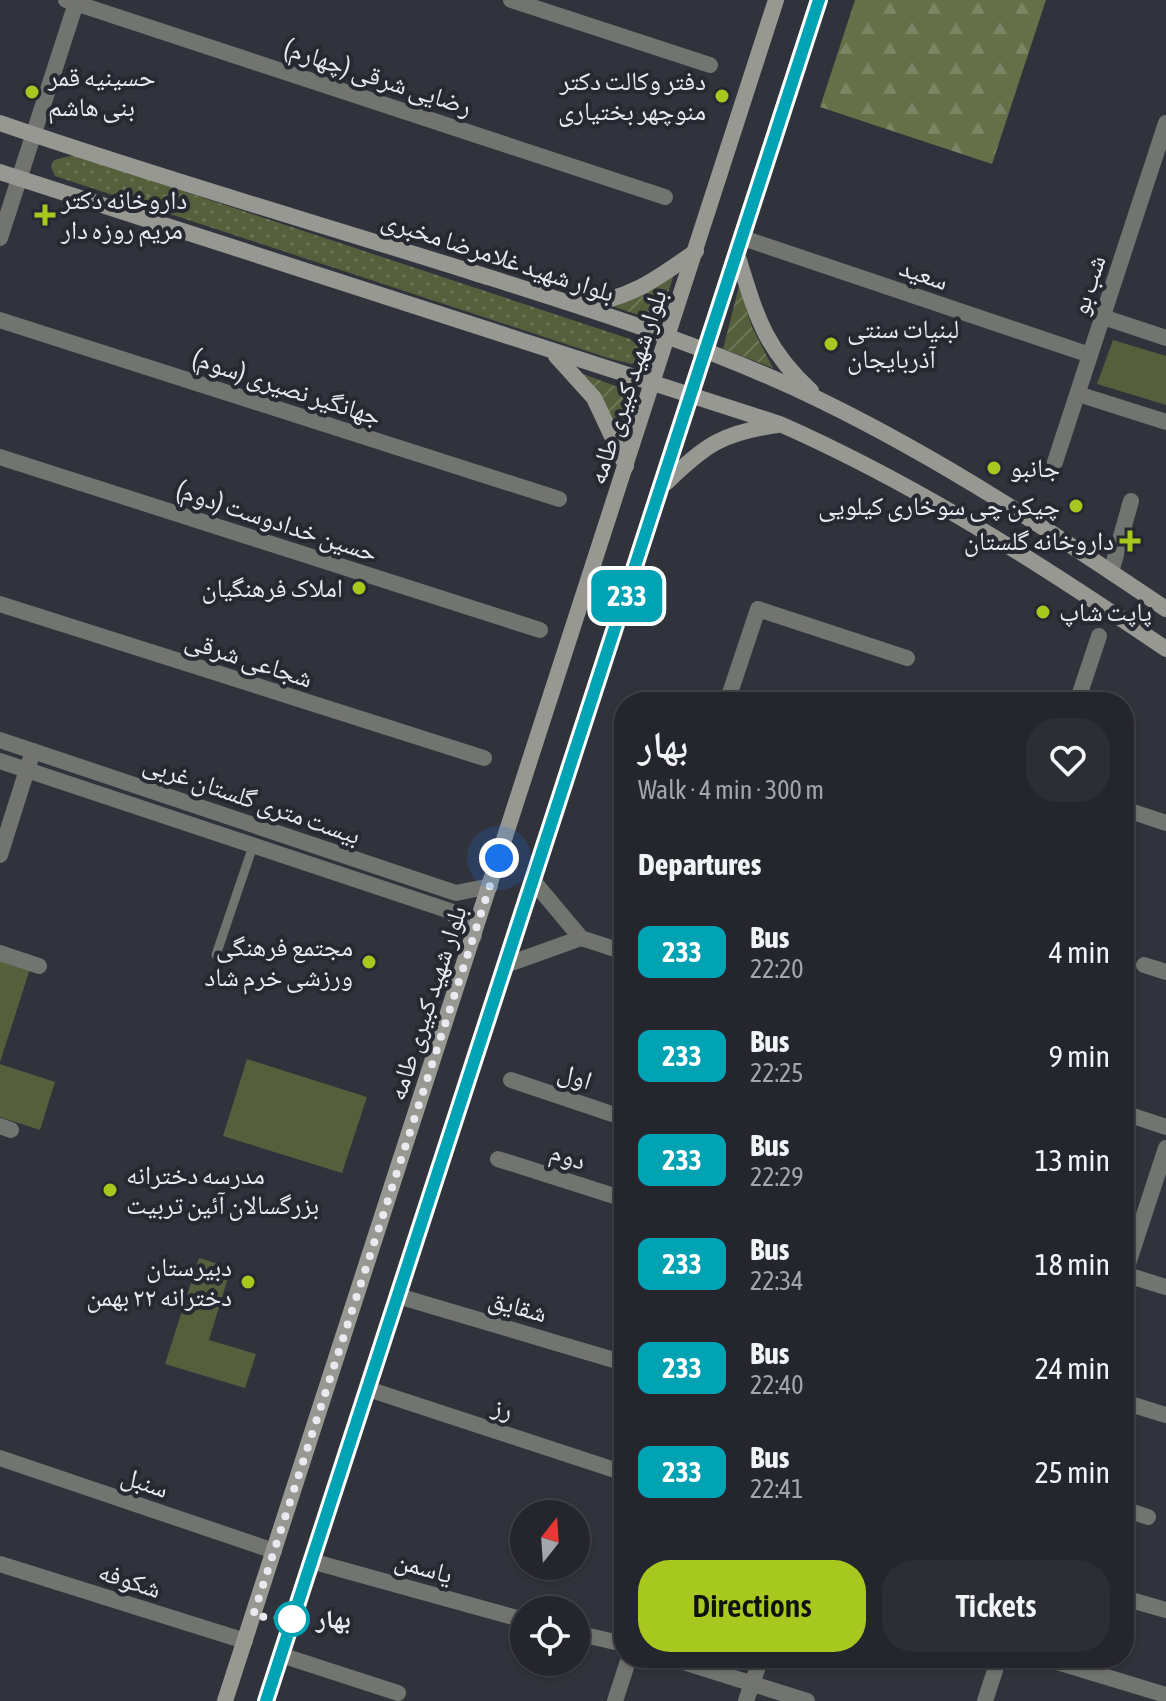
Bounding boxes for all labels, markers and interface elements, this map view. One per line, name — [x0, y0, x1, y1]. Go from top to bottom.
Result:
street label: رضایی شرقی (چهارم) — [279, 33, 476, 124]
place label: حسینیه قمر بنی هاشم — [47, 62, 156, 124]
place label: دفتر وکالت دکتر منوچهر بختیاری — [558, 66, 706, 127]
marker: حسینیه قمر بنی هاشم — [23, 83, 41, 101]
marker: دفتر وکالت دکتر منوچهر بختیاری — [713, 87, 731, 105]
place label: داروخانه دکتر مریم روزه دار — [60, 185, 187, 247]
street label: بلوار شهید غلامرضا مخبری — [378, 204, 618, 309]
marker: داروخانه دکتر مریم روزه دار — [36, 206, 54, 224]
street label: شب بو — [1064, 251, 1112, 319]
street label: سعید — [896, 252, 952, 296]
street label: بلوار شهید کبیری طامه — [581, 286, 674, 488]
place label: لبنیات سنتی آذربایجان — [847, 314, 959, 375]
marker: لبنیات سنتی آذربایجان — [822, 335, 840, 353]
street label: جهانگیر نصیری (سوم) — [188, 342, 385, 435]
place label: جانبو — [1010, 453, 1060, 483]
marker: جانبو — [985, 459, 1003, 477]
street label: حسین خدادوست (دوم) — [172, 474, 381, 571]
place label: چیکن چی سوخاری کیلویی — [818, 491, 1060, 522]
marker: چیکن چی سوخاری کیلویی — [1067, 497, 1085, 515]
place label: داروخانه گلستان — [964, 526, 1114, 557]
marker: داروخانه گلستان — [1121, 532, 1139, 550]
line badge: 233 — [581, 570, 673, 622]
place label: املاک فرهنگیان — [201, 573, 343, 604]
marker: املاک فرهنگیان — [350, 579, 368, 597]
text: 233 — [607, 580, 647, 612]
place label: پاپت شاپ — [1059, 597, 1152, 628]
marker: پاپت شاپ — [1034, 603, 1052, 621]
street label: شجاعی شرقی — [181, 624, 316, 695]
button: heart — [1026, 718, 1110, 802]
text: بهار — [638, 723, 688, 766]
street label: بیست متری گلستان غربی — [139, 748, 365, 851]
text: Walk · 4 min · 300 m — [638, 775, 824, 805]
your location — [479, 838, 519, 878]
text: Departures — [638, 847, 761, 881]
street label: بلوار شهید کبیری طامه — [381, 902, 474, 1104]
text: Bus — [750, 920, 789, 954]
place label: مجتمع فرهنگی ورزشی خرم شاد — [204, 932, 353, 995]
text: 4 min — [1049, 935, 1110, 969]
text: 233 — [662, 936, 702, 968]
marker: مجتمع فرهنگی ورزشی خرم شاد — [360, 953, 378, 971]
text: 22:20 — [750, 954, 804, 984]
text: Bus — [750, 1024, 789, 1058]
text: 9 min — [1049, 1039, 1110, 1073]
text: 233 — [662, 1040, 702, 1072]
street label: اول — [554, 1057, 596, 1096]
text: 22:25 — [750, 1058, 804, 1088]
text: Bus — [750, 1128, 789, 1162]
street label: دوم — [545, 1136, 590, 1179]
text: 13 min — [1035, 1143, 1110, 1177]
text: 233 — [662, 1144, 702, 1176]
place label: مدرسه دخترانه بزرگسالان آئین تربیت — [126, 1160, 319, 1221]
text: 22:29 — [750, 1162, 804, 1192]
marker: مدرسه دخترانه بزرگسالان آئین تربیت — [101, 1181, 119, 1199]
text: Bus — [750, 1232, 789, 1266]
text: 18 min — [1035, 1247, 1110, 1281]
text: 233 — [662, 1248, 702, 1280]
place label: دبیرستان دخترانه ۲۲ بهمن — [86, 1252, 232, 1313]
text: 22:34 — [750, 1266, 804, 1296]
marker: دبیرستان دخترانه ۲۲ بهمن — [239, 1273, 257, 1291]
street label: شقایق — [485, 1283, 551, 1330]
text: Bus — [750, 1336, 789, 1370]
text: 24 min — [1035, 1351, 1110, 1385]
text: 233 — [662, 1352, 702, 1384]
text: 22:40 — [750, 1370, 804, 1400]
street label: رز — [488, 1390, 517, 1425]
text: Bus — [750, 1440, 789, 1474]
text: 25 min — [1035, 1455, 1110, 1489]
text: 233 — [662, 1456, 702, 1488]
street label: سنبل — [117, 1460, 172, 1505]
text: 22:41 — [750, 1474, 804, 1504]
north arrow — [510, 1500, 590, 1580]
map controls — [510, 1500, 590, 1676]
street label: یاسمن — [391, 1545, 456, 1590]
street label: شکوفه — [95, 1556, 165, 1604]
button: Directions — [638, 1560, 866, 1652]
button: Tickets — [882, 1560, 1110, 1652]
button: locate — [510, 1596, 590, 1676]
marker: بهار — [275, 1602, 309, 1636]
place label: بهار — [315, 1604, 351, 1634]

